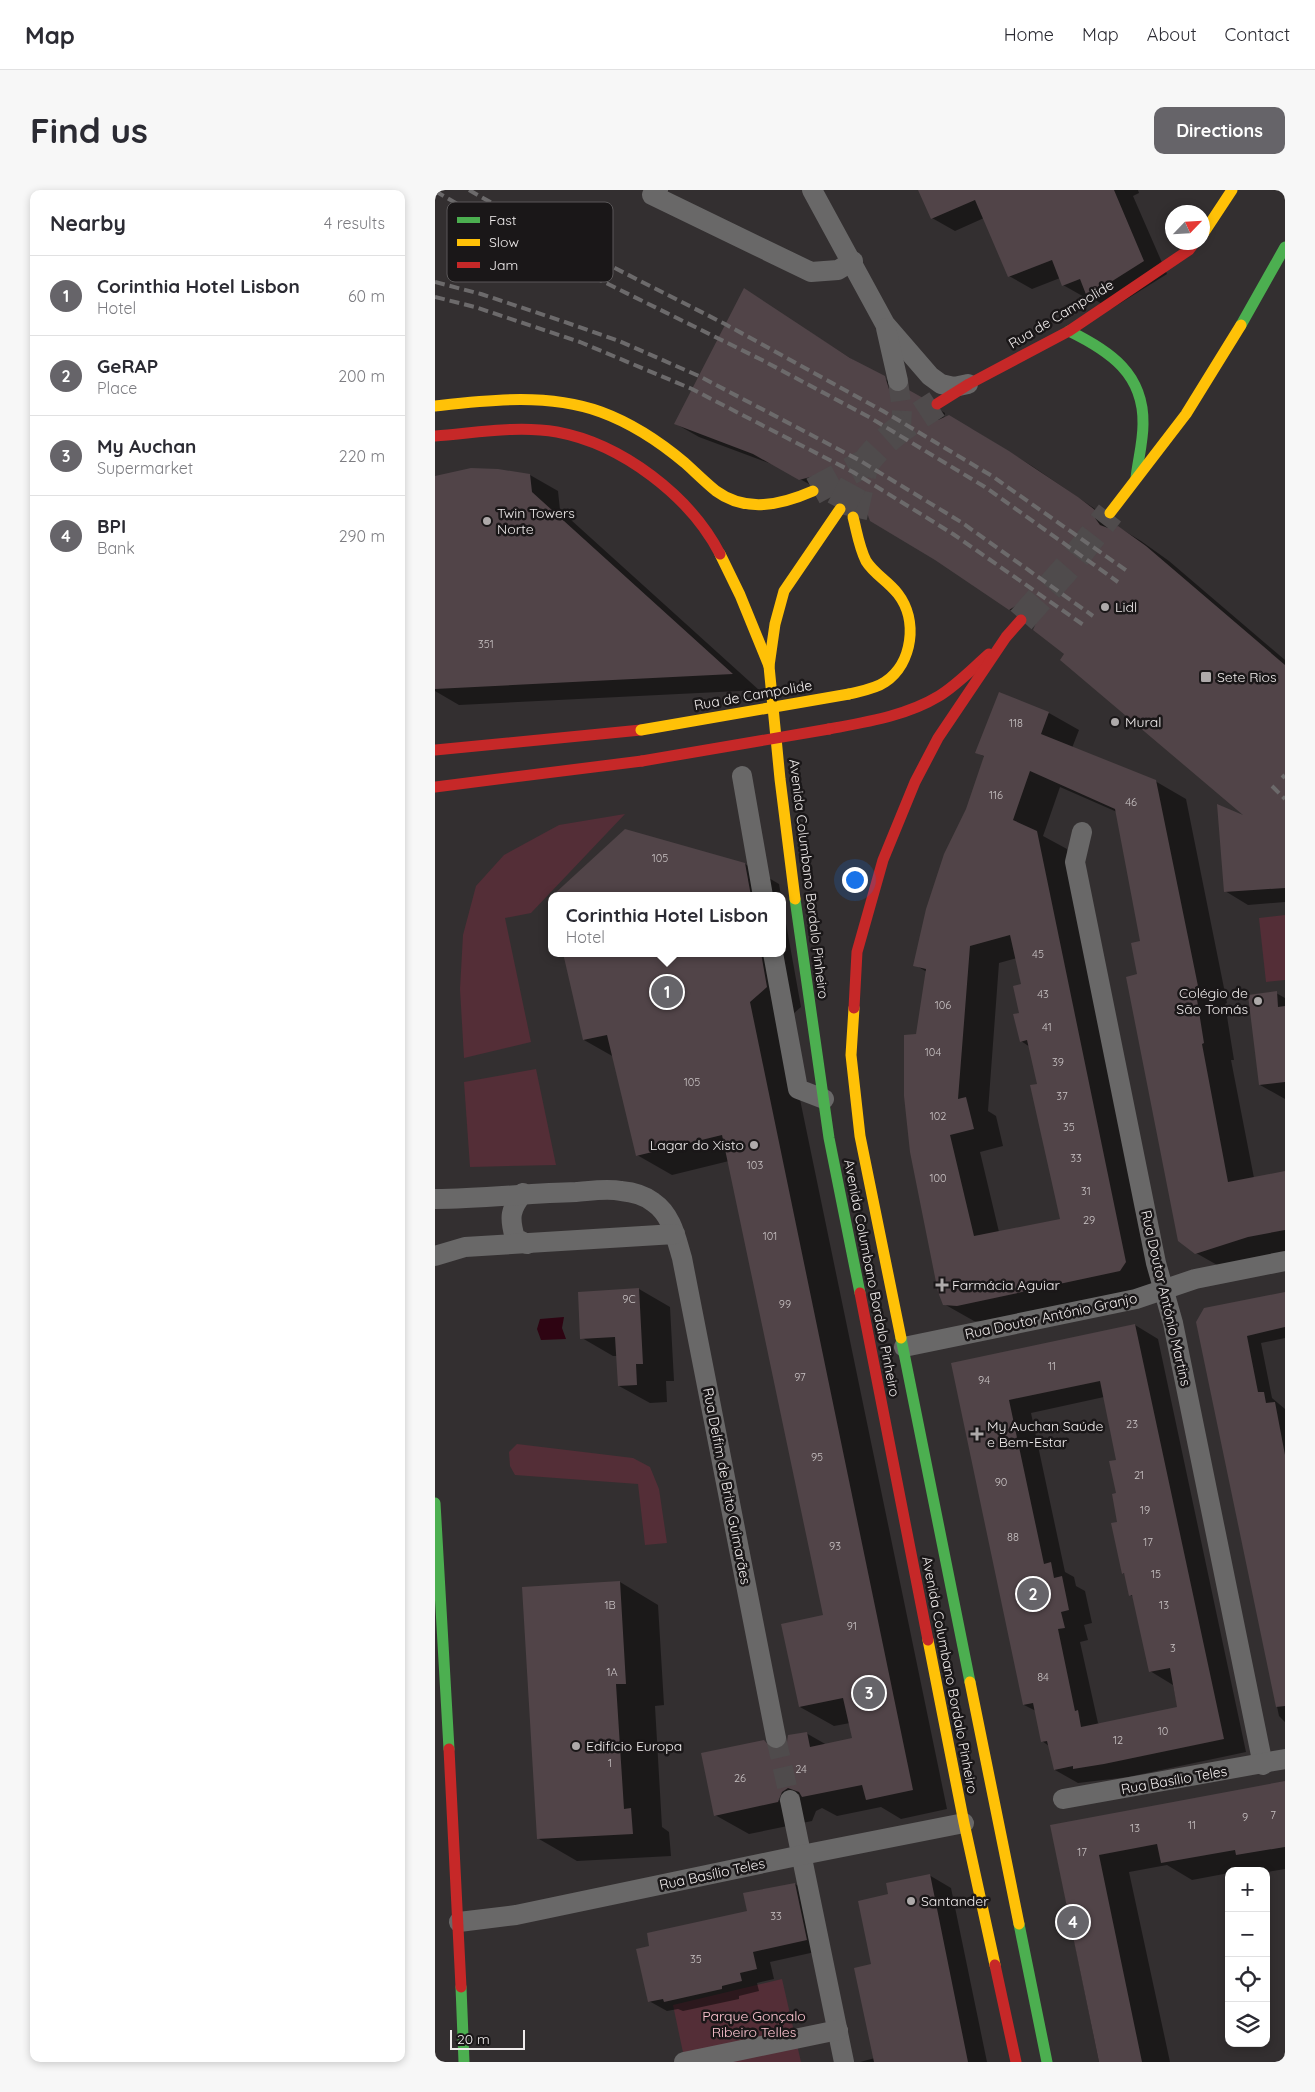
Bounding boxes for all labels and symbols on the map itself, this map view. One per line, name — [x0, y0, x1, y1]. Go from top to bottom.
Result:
legend — [447, 202, 613, 282]
north arrow — [1165, 205, 1210, 250]
text: Fast — [489, 211, 517, 229]
text: Slow — [489, 233, 519, 251]
text: Jam — [489, 256, 518, 274]
street label: Rua de Campolide — [1005, 275, 1117, 353]
place label: Twin Towers Norte — [497, 504, 575, 538]
marker: Twin Towers Norte — [481, 515, 493, 527]
place label: Lidl — [1115, 598, 1137, 616]
marker: Lidl — [1099, 601, 1111, 613]
house number: 351 — [478, 637, 494, 651]
place label: Sete Rios — [1217, 668, 1277, 686]
marker: Sete Rios — [1199, 670, 1213, 684]
street label: Rua de Campolide — [693, 676, 814, 714]
place label: Mural — [1125, 713, 1161, 731]
house number: 118 — [1009, 716, 1023, 730]
marker: Mural — [1109, 716, 1121, 728]
street label: Avenida Columbano Bordalo Pinheiro — [785, 758, 833, 1000]
house number: 116 — [989, 788, 1003, 802]
house number: 46 — [1125, 795, 1137, 809]
house number: 105 — [652, 851, 668, 865]
your location — [842, 867, 868, 893]
house number: 45 — [1032, 947, 1044, 961]
pin: 1 — [651, 973, 683, 1011]
place label: Colégio de São Tomás — [1176, 984, 1248, 1018]
house number: 43 — [1037, 987, 1049, 1001]
marker: Colégio de São Tomás — [1252, 995, 1264, 1007]
house number: 106 — [935, 998, 951, 1012]
house number: 41 — [1042, 1020, 1052, 1034]
house number: 104 — [925, 1045, 941, 1059]
house number: 39 — [1052, 1055, 1064, 1069]
house number: 105 — [684, 1075, 700, 1089]
house number: 37 — [1056, 1089, 1068, 1103]
house number: 102 — [930, 1109, 946, 1123]
house number: 35 — [1063, 1120, 1075, 1134]
place label: Lagar do Xisto — [650, 1136, 744, 1154]
marker: Lagar do Xisto — [748, 1139, 760, 1151]
house number: 33 — [1070, 1151, 1082, 1165]
house number: 103 — [747, 1158, 763, 1172]
street label: Avenida Columbano Bordalo Pinheiro — [840, 1158, 904, 1398]
house number: 100 — [929, 1171, 947, 1185]
house number: 31 — [1081, 1184, 1091, 1198]
street label: Rua Doutor António Martins — [1137, 1208, 1195, 1388]
house number: 29 — [1083, 1213, 1095, 1227]
house number: 101 — [763, 1229, 777, 1243]
place label: Farmácia Aguiar — [952, 1276, 1060, 1294]
marker: Farmácia Aguiar — [936, 1279, 948, 1291]
street label: Rua Doutor António Granjo — [963, 1289, 1139, 1343]
house number: 9C — [622, 1292, 636, 1306]
house number: 99 — [779, 1297, 791, 1311]
house number: 11 — [1048, 1359, 1056, 1373]
house number: 97 — [794, 1370, 806, 1384]
house number: 94 — [978, 1373, 990, 1387]
street label: Rua Delfim de Brito Guimarães — [699, 1386, 755, 1586]
place label: My Auchan Saúde e Bem-Estar — [987, 1417, 1103, 1451]
house number: 23 — [1126, 1417, 1138, 1431]
marker: My Auchan Saúde e Bem-Estar — [971, 1428, 983, 1440]
house number: 95 — [811, 1450, 823, 1464]
house number: 21 — [1134, 1468, 1144, 1482]
house number: 90 — [995, 1475, 1007, 1489]
house number: 19 — [1140, 1503, 1150, 1517]
house number: 88 — [1007, 1530, 1019, 1544]
house number: 17 — [1143, 1535, 1153, 1549]
house number: 93 — [829, 1539, 841, 1553]
street label: Avenida Columbano Bordalo Pinheiro — [918, 1555, 982, 1795]
house number: 15 — [1151, 1567, 1161, 1581]
pin: 2 — [1017, 1575, 1049, 1613]
house number: 1B — [604, 1598, 616, 1612]
house number: 13 — [1159, 1598, 1169, 1612]
house number: 91 — [847, 1619, 857, 1633]
house number: 3 — [1170, 1641, 1176, 1655]
house number: 1A — [606, 1665, 618, 1679]
house number: 84 — [1037, 1670, 1049, 1684]
pin: 3 — [853, 1674, 885, 1712]
house number: 10 — [1158, 1724, 1168, 1738]
house number: 12 — [1113, 1733, 1123, 1747]
place label: Edifício Europa — [586, 1737, 682, 1755]
marker: Edifício Europa — [570, 1740, 582, 1752]
house number: 1 — [608, 1756, 612, 1770]
house number: 24 — [795, 1762, 807, 1776]
street label: Rua Basílio Teles — [1120, 1762, 1228, 1798]
house number: 26 — [734, 1771, 746, 1785]
house number: 7 — [1270, 1808, 1276, 1822]
house number: 9 — [1242, 1810, 1248, 1824]
house number: 11 — [1188, 1818, 1196, 1832]
house number: 13 — [1130, 1821, 1140, 1835]
house number: 17 — [1077, 1845, 1087, 1859]
street label: Rua Basílio Teles — [658, 1854, 766, 1894]
place label: Santander — [921, 1892, 989, 1910]
marker: Santander — [905, 1895, 917, 1907]
pin: 4 — [1057, 1903, 1089, 1941]
house number: 33 — [770, 1909, 782, 1923]
house number: 35 — [690, 1952, 702, 1966]
park label: Parque Gonçalo Ribeiro Telles — [702, 2007, 806, 2041]
scale bar — [450, 2027, 525, 2050]

